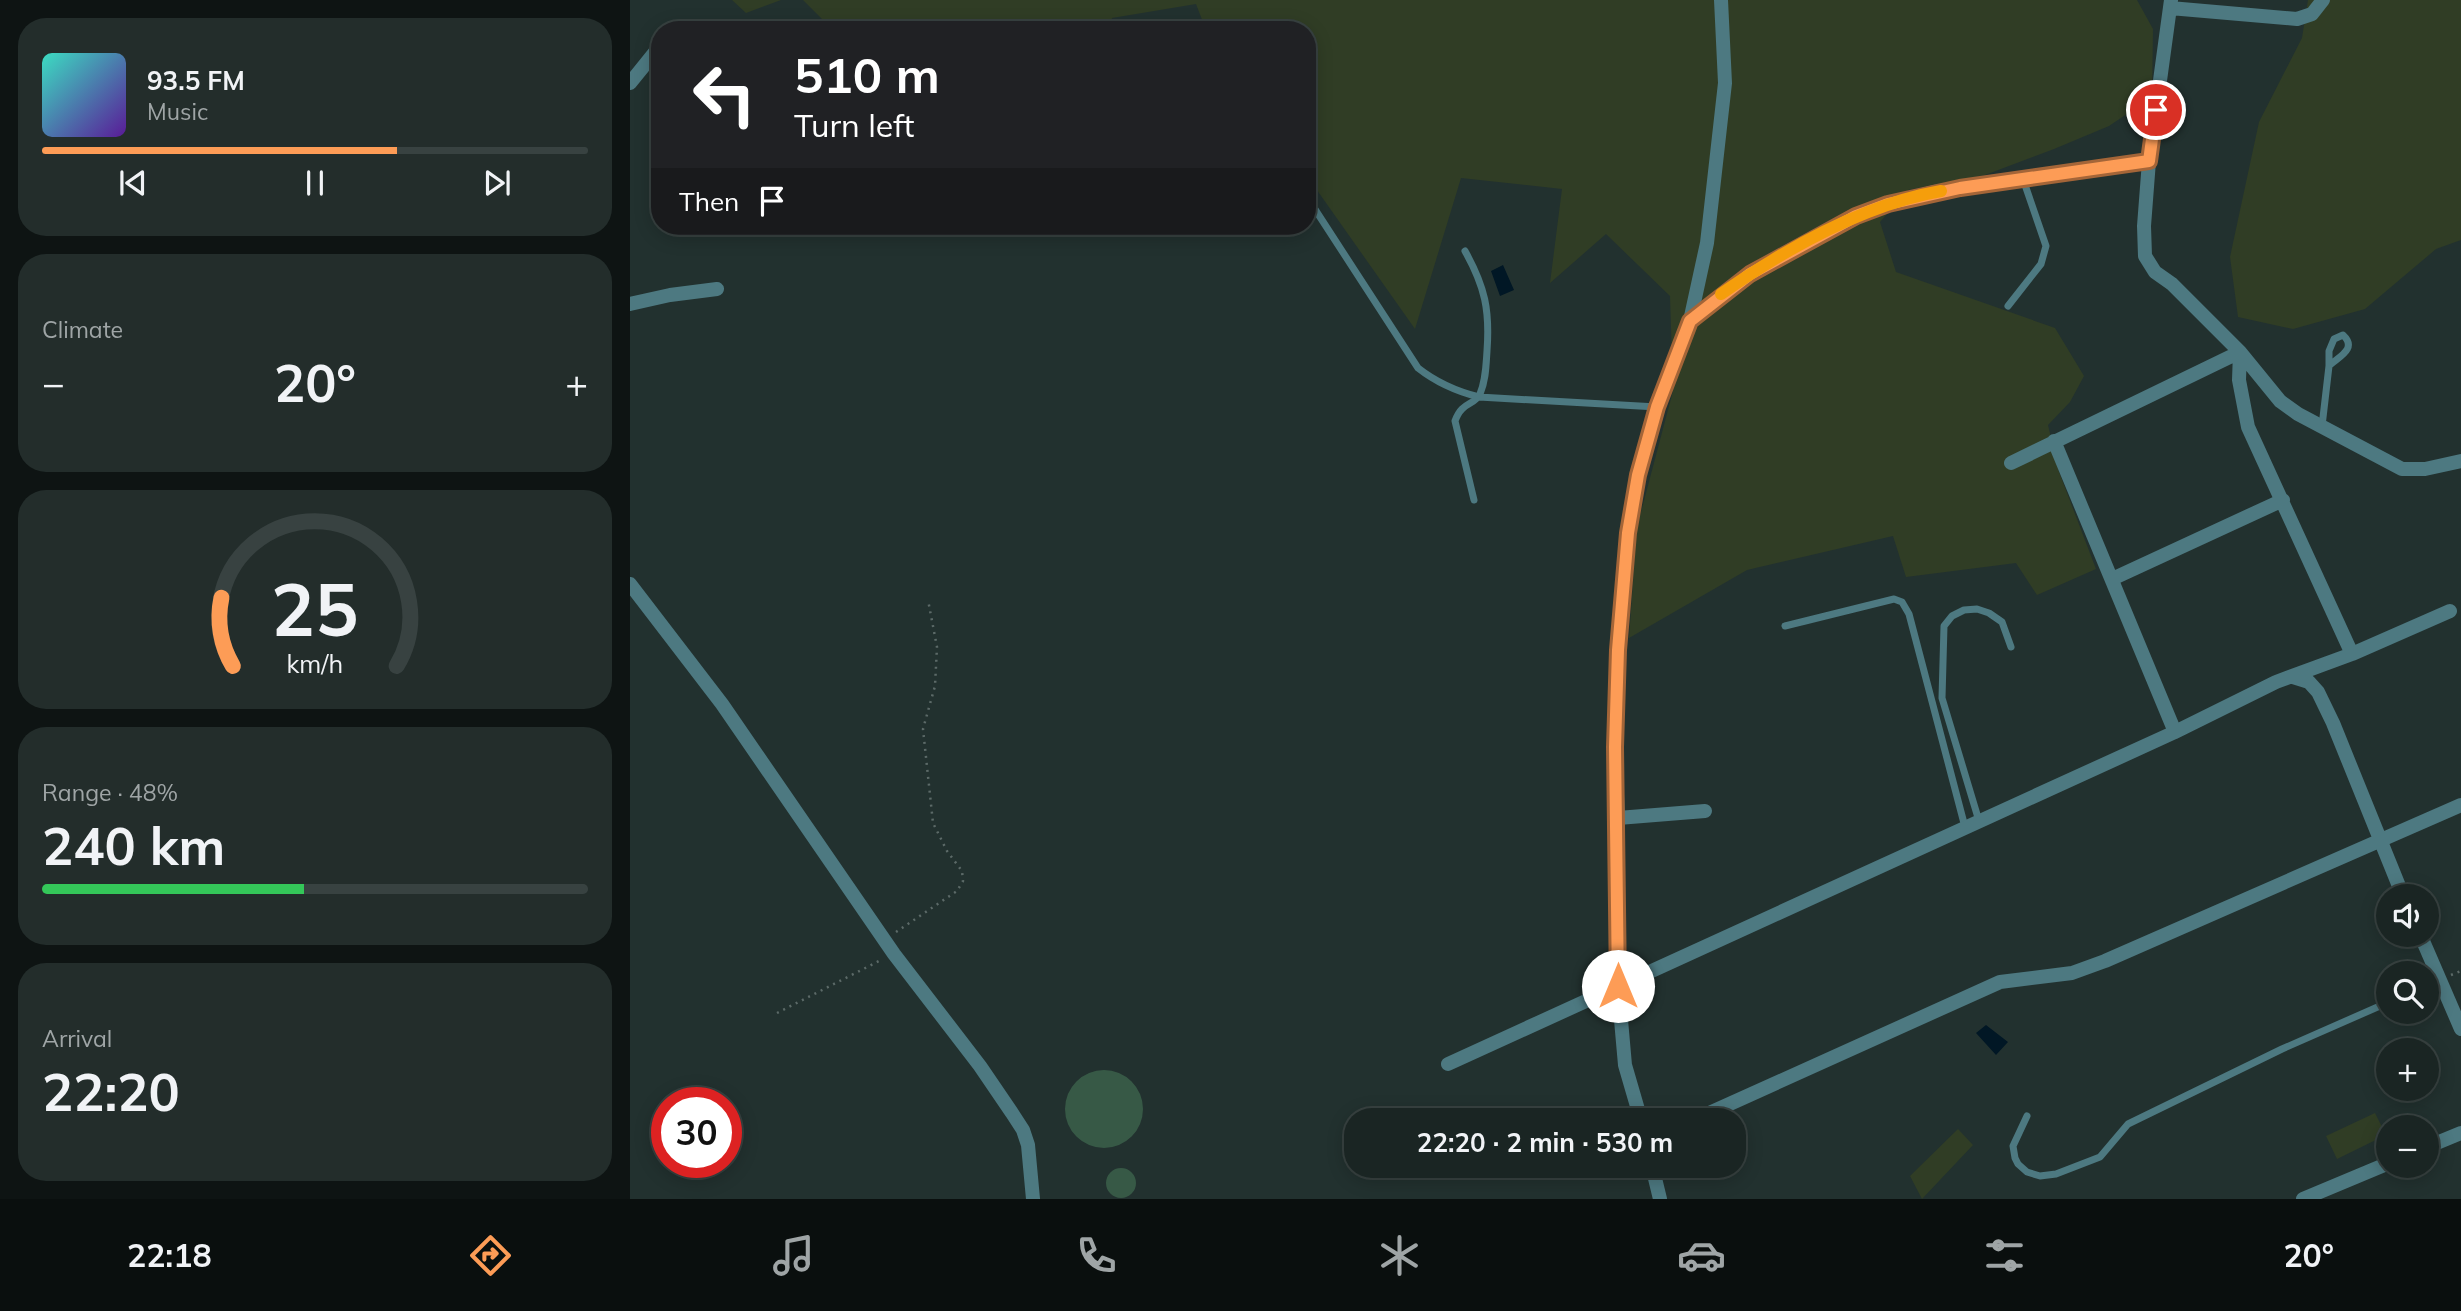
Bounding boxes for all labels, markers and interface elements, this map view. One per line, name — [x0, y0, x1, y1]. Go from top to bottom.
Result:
text: 510 m — [794, 44, 940, 105]
icon: left — [679, 49, 770, 140]
text: 93.5 FM — [147, 64, 245, 97]
pin — [2126, 80, 2186, 140]
icon: arrive — [2137, 91, 2175, 129]
text: Music — [147, 97, 208, 126]
text: Turn left — [794, 105, 914, 145]
icon: previous — [114, 164, 152, 202]
icon: pause — [296, 164, 334, 202]
icon: next — [478, 164, 516, 202]
icon: arrive — [753, 182, 791, 220]
text: Then — [679, 185, 739, 218]
text: Climate — [42, 315, 123, 344]
text: 20° — [274, 350, 356, 415]
text: − — [42, 359, 65, 407]
text: + — [565, 359, 588, 407]
text: 25 — [271, 563, 359, 654]
text: km/h — [287, 647, 343, 678]
text: Range · 48% — [42, 778, 178, 807]
text: 240 km — [42, 813, 225, 878]
map controls — [2376, 884, 2439, 1178]
button: sound — [2376, 884, 2439, 947]
position arrow — [1581, 949, 1655, 1023]
button: search — [2376, 961, 2439, 1024]
text: Arrival — [42, 1024, 112, 1053]
button: + — [2376, 1038, 2439, 1101]
text: 22:20 — [42, 1059, 180, 1124]
speed limit sign: 30 — [651, 1087, 742, 1178]
button: − — [2376, 1115, 2439, 1178]
text: 22:20 · 2 min · 530 m — [1417, 1126, 1673, 1159]
icon: directions — [466, 1231, 515, 1280]
icon: music — [769, 1231, 818, 1280]
icon: phone — [1072, 1231, 1121, 1280]
icon: climate — [1375, 1231, 1424, 1280]
icon: car — [1677, 1231, 1726, 1280]
icon: filters — [1980, 1231, 2029, 1280]
text: 22:18 — [127, 1235, 212, 1275]
text: 20° — [2283, 1235, 2334, 1275]

